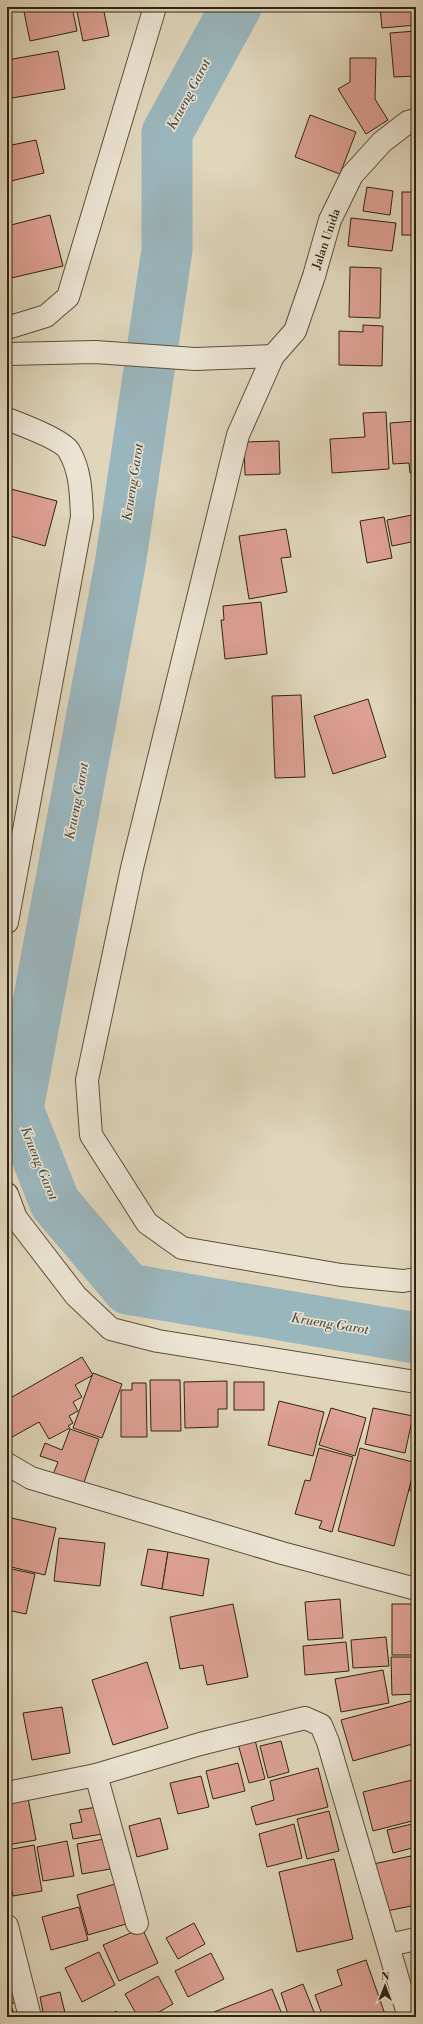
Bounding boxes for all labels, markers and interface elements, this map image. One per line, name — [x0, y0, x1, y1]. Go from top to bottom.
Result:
water label: Krueng Garot — [163, 56, 215, 133]
street label: Jalan Unida — [309, 206, 344, 272]
water label: Krueng Garot — [119, 442, 147, 522]
water label: Krueng Garot — [62, 761, 92, 841]
water label: Krueng Garot — [17, 1124, 61, 1203]
water label: Krueng Garot — [290, 1310, 370, 1338]
north arrow — [365, 1966, 405, 2006]
text: N — [381, 1970, 390, 1984]

